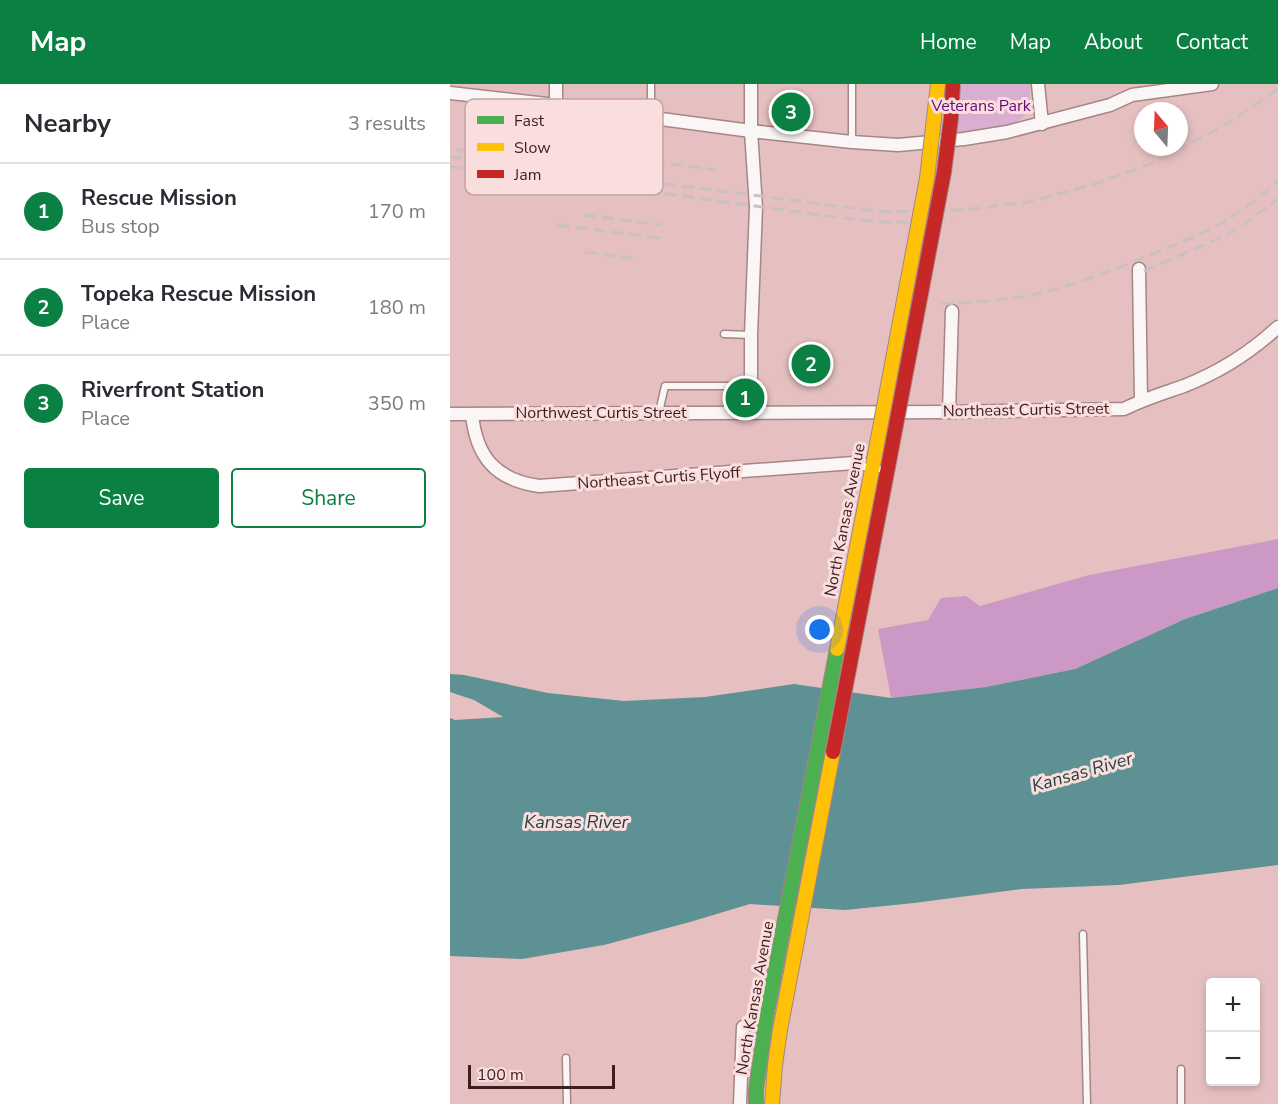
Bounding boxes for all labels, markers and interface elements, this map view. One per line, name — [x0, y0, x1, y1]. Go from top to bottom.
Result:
text: Map — [30, 23, 86, 61]
text: Home — [920, 28, 977, 56]
text: Map — [1010, 28, 1051, 56]
text: About — [1084, 28, 1142, 56]
text: Contact — [1175, 28, 1248, 56]
pin: 3 — [772, 90, 810, 135]
park label: Veterans Park — [930, 95, 1032, 117]
legend — [465, 99, 663, 195]
north arrow — [1134, 102, 1188, 156]
text: Nearby — [24, 106, 111, 141]
text: 3 results — [348, 110, 426, 137]
text: Fast — [514, 110, 545, 132]
text: Slow — [514, 137, 551, 159]
text: Jam — [513, 164, 541, 186]
text: Rescue Mission — [81, 183, 237, 213]
text: 1 — [38, 198, 50, 225]
text: 170 m — [368, 198, 426, 225]
text: Bus stop — [81, 213, 160, 240]
text: Topeka Rescue Mission — [81, 279, 316, 309]
text: 2 — [38, 294, 50, 321]
text: 180 m — [368, 294, 426, 321]
text: Place — [81, 309, 130, 336]
pin: 2 — [792, 342, 830, 386]
text: Riverfront Station — [81, 375, 264, 405]
pin: 1 — [726, 376, 764, 420]
text: 3 — [38, 390, 50, 417]
text: 350 m — [368, 390, 426, 417]
street label: Northeast Curtis Street — [943, 398, 1110, 422]
street label: Northwest Curtis Street — [515, 402, 687, 424]
text: Place — [81, 405, 130, 432]
street label: North Kansas Avenue — [819, 441, 871, 599]
street label: Northeast Curtis Flyoff — [577, 461, 742, 495]
button: Save — [24, 468, 219, 528]
button: Share — [231, 468, 426, 528]
your location — [805, 615, 834, 644]
water label: Kansas River — [1029, 746, 1136, 798]
water label: Kansas River — [524, 810, 628, 834]
street label: North Kansas Avenue — [731, 919, 779, 1077]
map controls — [1206, 978, 1260, 1086]
button: + — [1206, 978, 1260, 1032]
button: − — [1206, 1032, 1260, 1086]
scale bar — [468, 1062, 615, 1090]
text: 100 m — [477, 1064, 524, 1086]

